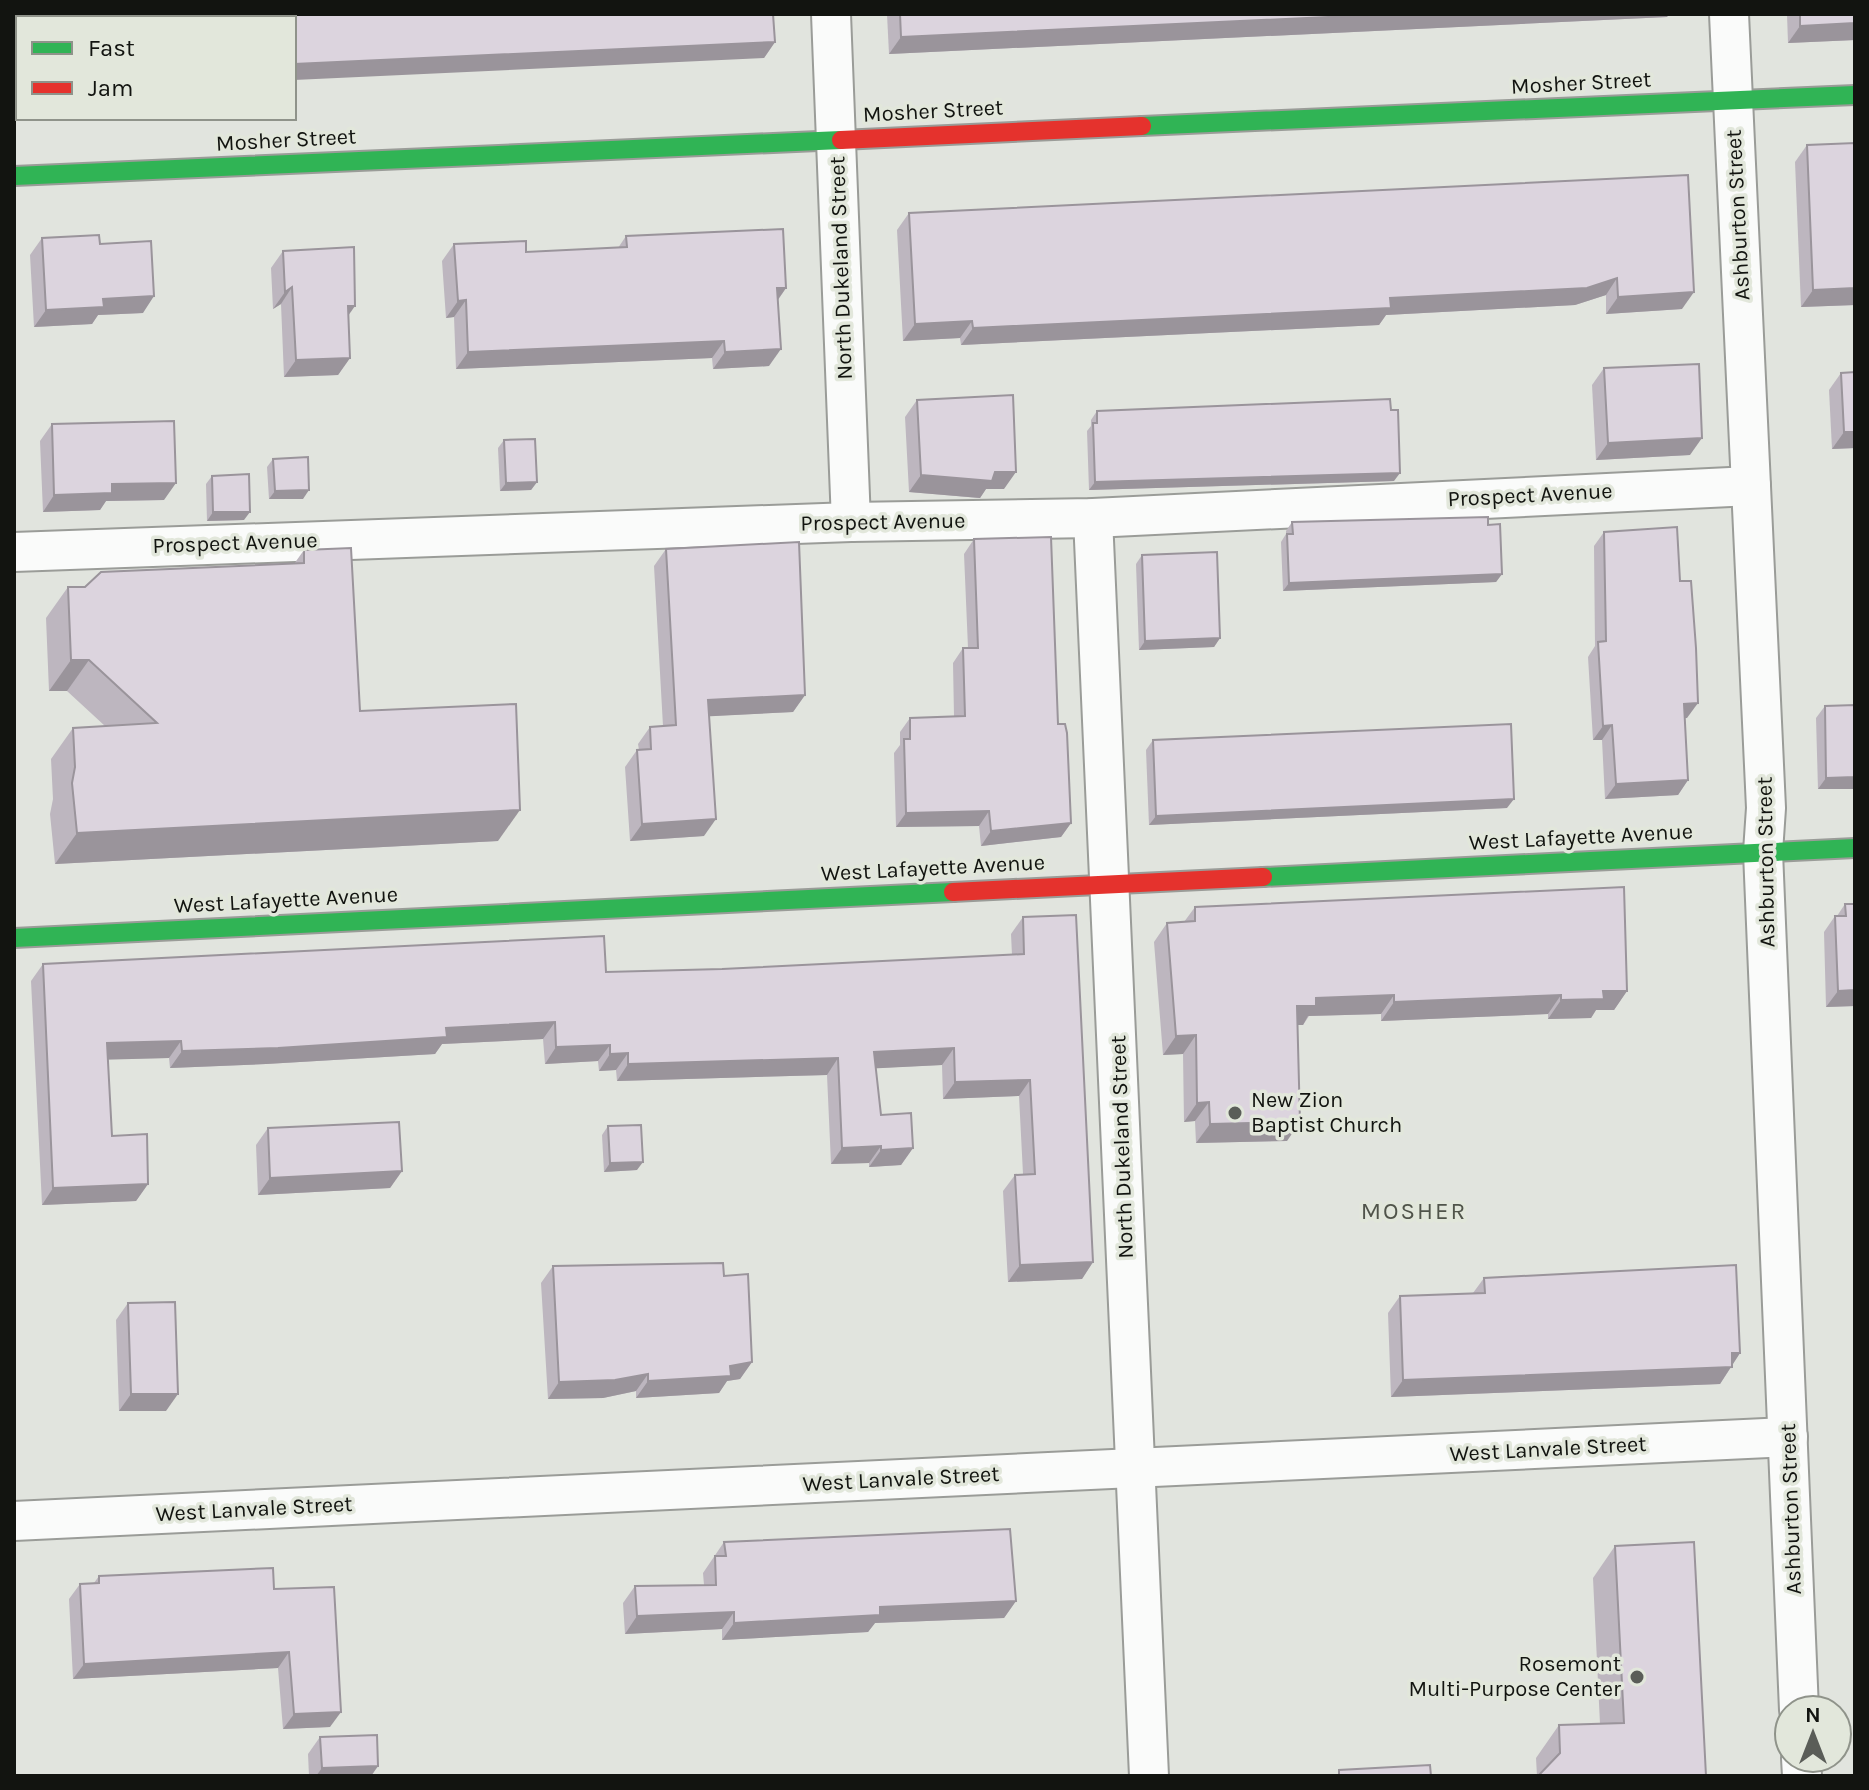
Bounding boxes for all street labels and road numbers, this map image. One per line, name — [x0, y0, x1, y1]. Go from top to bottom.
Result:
street label: Mosher Street — [1510, 66, 1652, 100]
street label: Mosher Street — [862, 94, 1004, 128]
street label: Mosher Street — [215, 123, 357, 157]
street label: Ashburton Street — [1721, 129, 1755, 301]
street label: North Dukeland Street — [824, 156, 858, 380]
street label: Prospect Avenue — [1447, 478, 1613, 512]
street label: Prospect Avenue — [800, 508, 966, 536]
street label: Prospect Avenue — [152, 527, 318, 559]
street label: Ashburton Street — [1752, 776, 1780, 948]
street label: West Lafayette Avenue — [1468, 818, 1694, 856]
street label: West Lafayette Avenue — [820, 849, 1046, 887]
street label: West Lafayette Avenue — [173, 881, 399, 919]
street label: North Dukeland Street — [1105, 1035, 1139, 1259]
street label: Ashburton Street — [1775, 1423, 1807, 1595]
street label: West Lanvale Street — [1449, 1431, 1647, 1467]
street label: West Lanvale Street — [802, 1461, 1000, 1497]
street label: West Lanvale Street — [155, 1491, 353, 1527]

